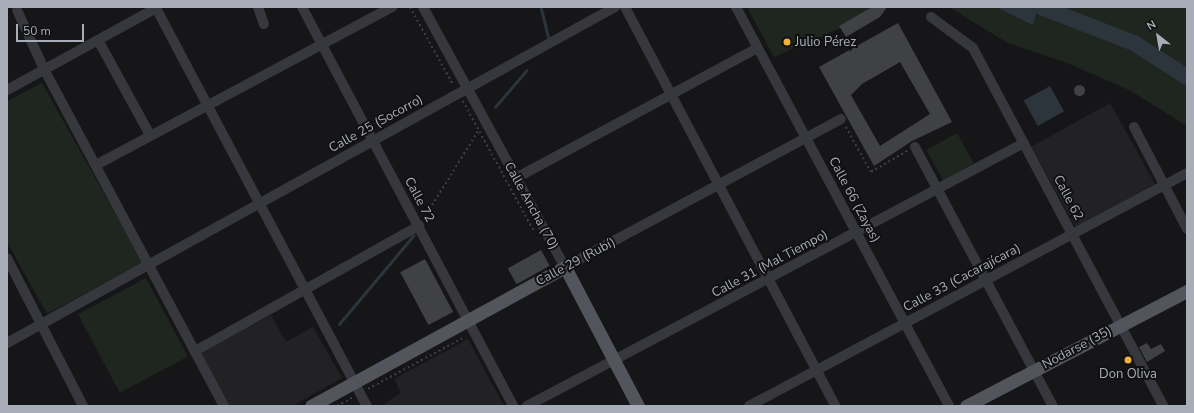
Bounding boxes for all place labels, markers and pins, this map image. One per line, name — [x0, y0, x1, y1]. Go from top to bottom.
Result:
place label: Julio Pérez — [795, 34, 856, 50]
marker: Julio Pérez — [782, 37, 792, 47]
marker: Don Oliva — [1123, 355, 1133, 365]
place label: Don Oliva — [1099, 366, 1157, 382]

